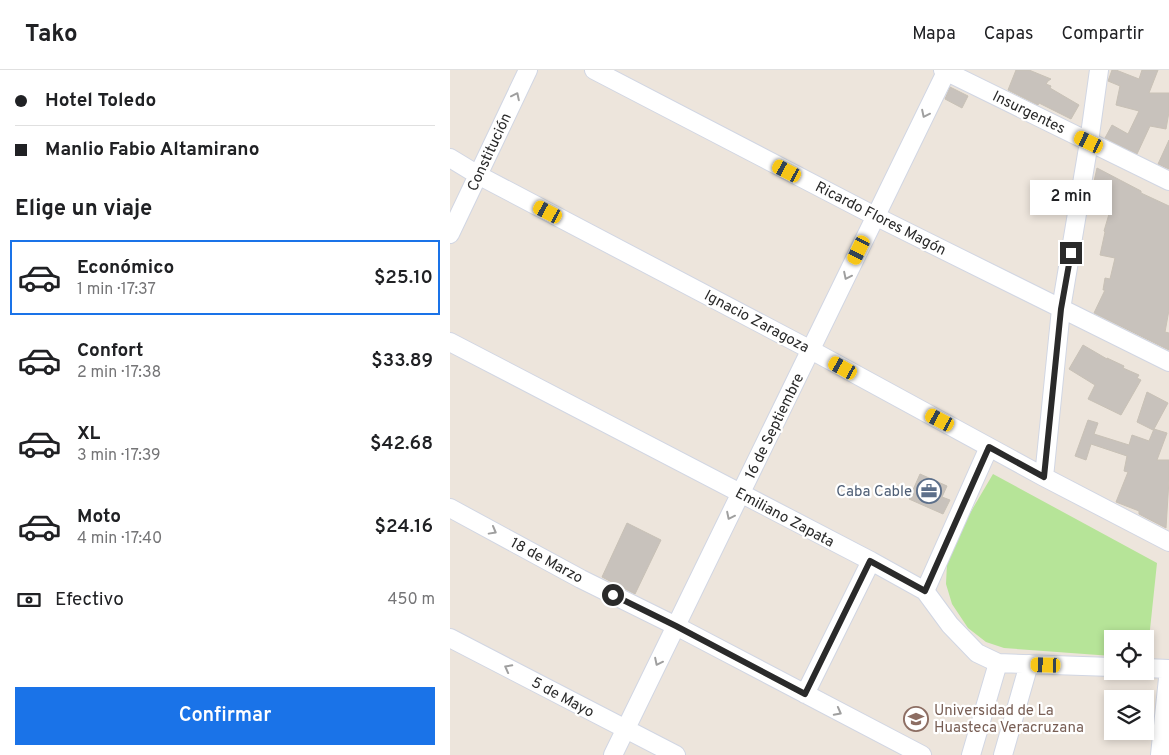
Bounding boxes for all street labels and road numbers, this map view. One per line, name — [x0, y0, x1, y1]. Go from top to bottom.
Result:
street label: Insurgentes — [989, 88, 1068, 139]
street label: Constitución — [464, 110, 517, 195]
street label: Ricardo Flores Magón — [812, 178, 949, 261]
street label: Ignacio Zaragoza — [701, 287, 812, 358]
street label: 16 de Septiembre — [742, 371, 809, 483]
street label: Emiliano Zapata — [732, 484, 837, 552]
street label: 18 de Marzo — [507, 534, 586, 588]
street label: 5 de Mayo — [528, 674, 597, 723]

